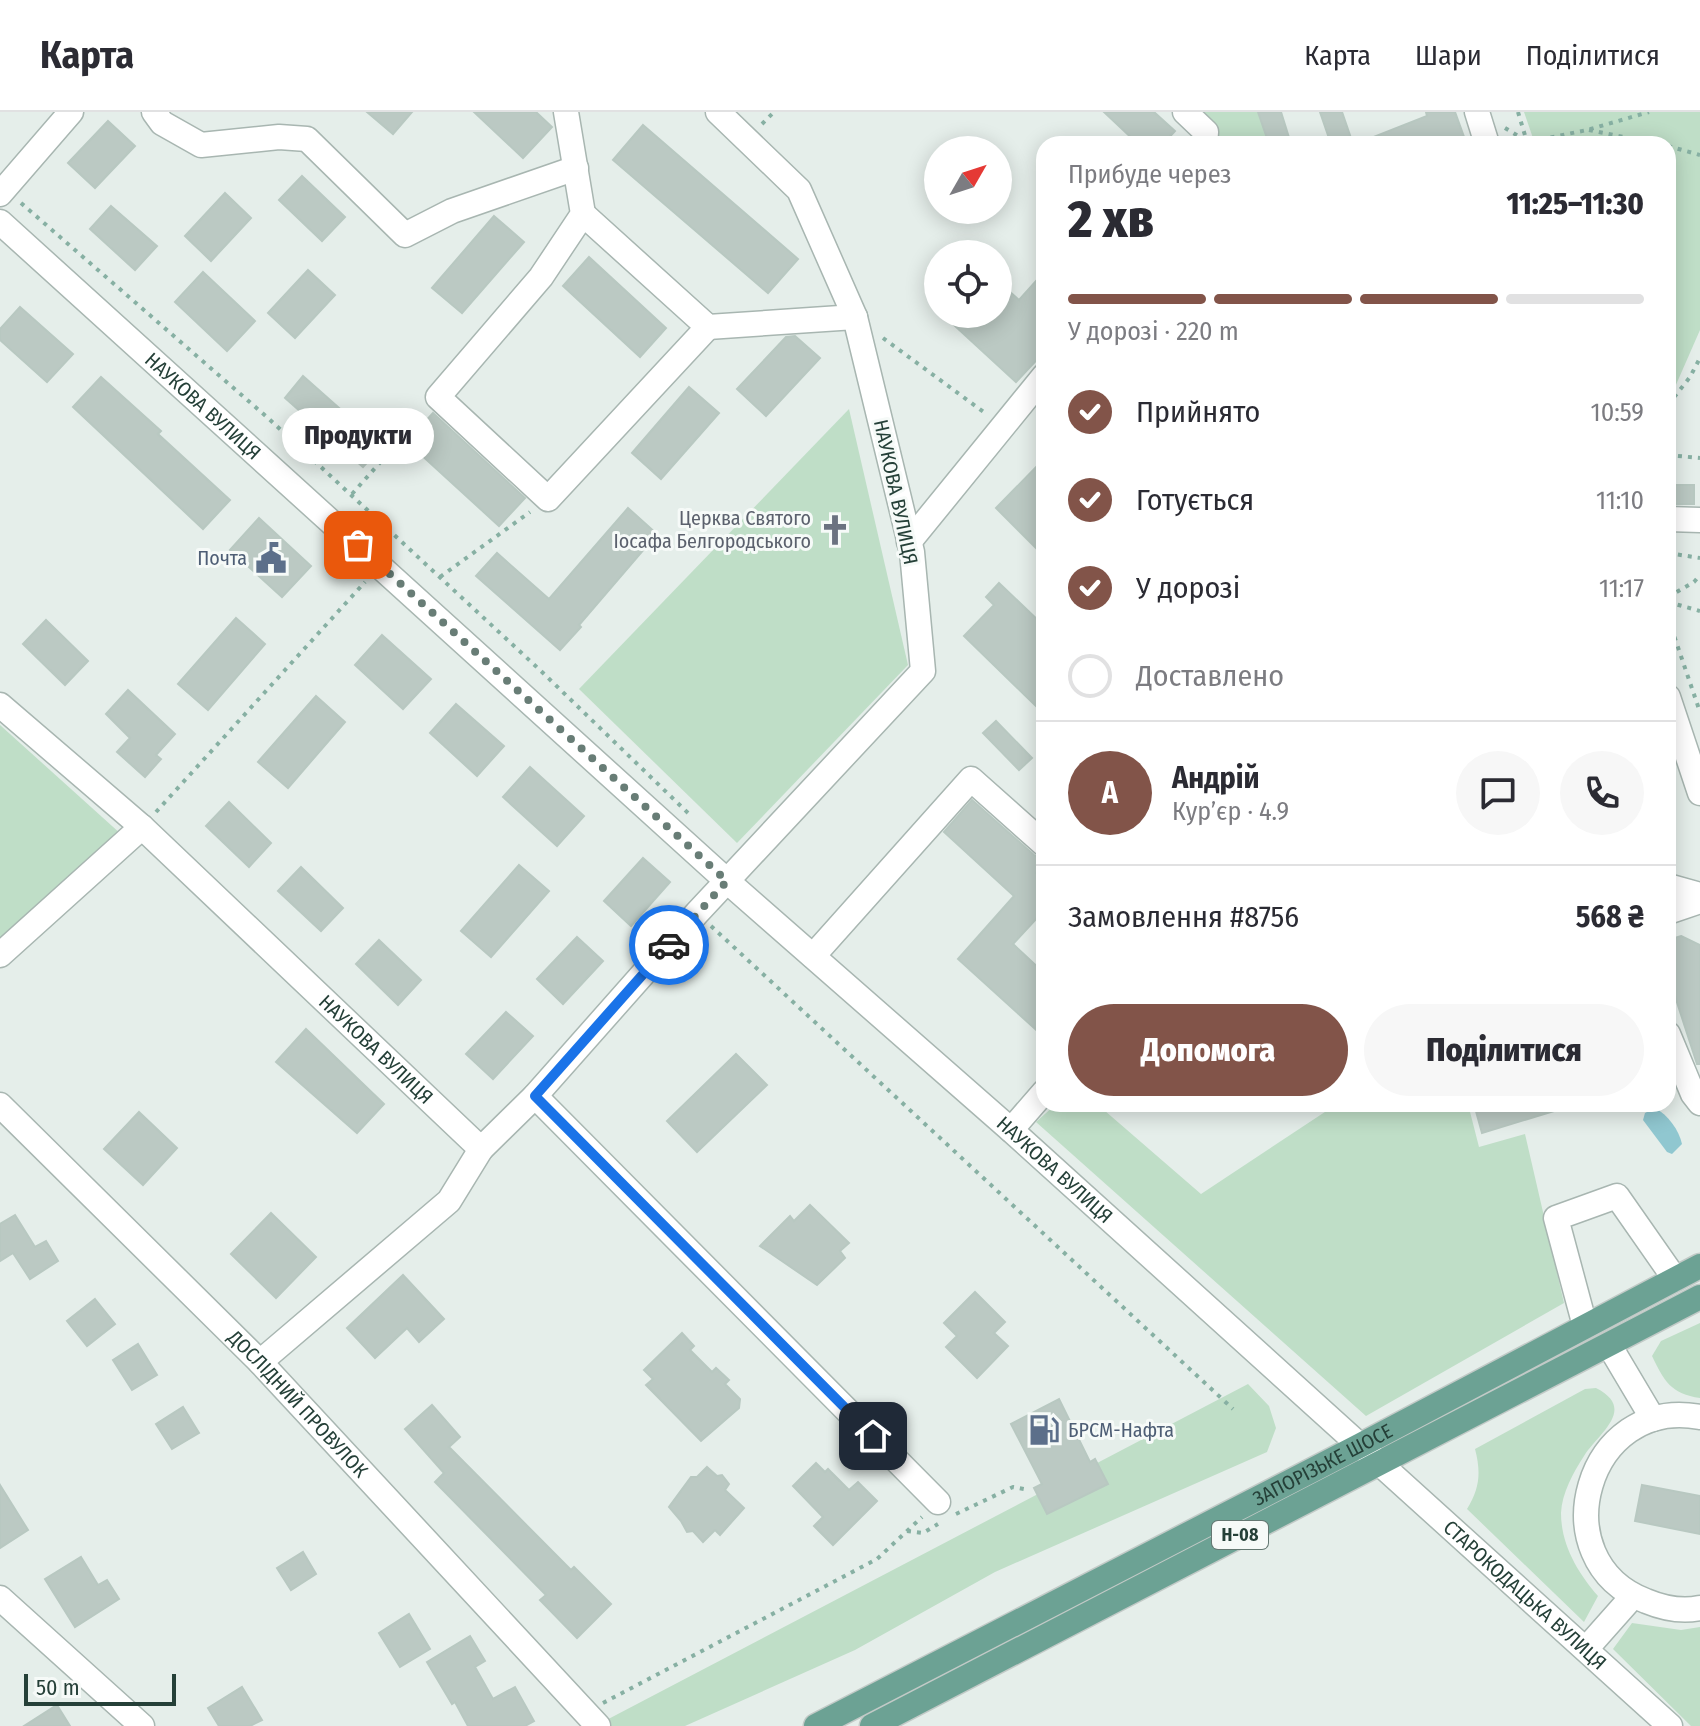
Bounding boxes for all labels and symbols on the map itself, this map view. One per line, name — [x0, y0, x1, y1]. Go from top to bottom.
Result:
north arrow — [924, 136, 1012, 224]
street label: НАУКОВА ВУЛИЦЯ — [140, 347, 266, 465]
callout: Продукти — [282, 409, 434, 465]
street label: НАУКОВА ВУЛИЦЯ — [869, 417, 923, 567]
place label: Церква Святого Іосафа Белгородського — [614, 506, 811, 553]
pin — [324, 511, 392, 579]
church icon: Церква Святого Іосафа Белгородського — [818, 513, 852, 547]
public building icon: Почта — [254, 541, 288, 575]
place label: Почта — [197, 546, 247, 570]
courier — [629, 905, 709, 985]
street label: НАУКОВА ВУЛИЦЯ — [314, 990, 438, 1109]
street label: НАУКОВА ВУЛИЦЯ — [992, 1111, 1118, 1228]
street label: ДОСЛІДНИЙ ПРОВУЛОК — [222, 1325, 373, 1482]
pin — [839, 1402, 907, 1470]
fuel station icon: БРСМ-Нафта — [1027, 1413, 1061, 1447]
place label: БРСМ-Нафта — [1068, 1418, 1174, 1442]
street label: ЗАПОРІЗЬКЕ ШОСЕ — [1249, 1419, 1396, 1511]
street label: СТАРОКОДАЦЬКА ВУЛИЦЯ — [1439, 1515, 1611, 1675]
road number: Н-08 — [1212, 1521, 1268, 1549]
scale bar — [24, 1670, 176, 1706]

